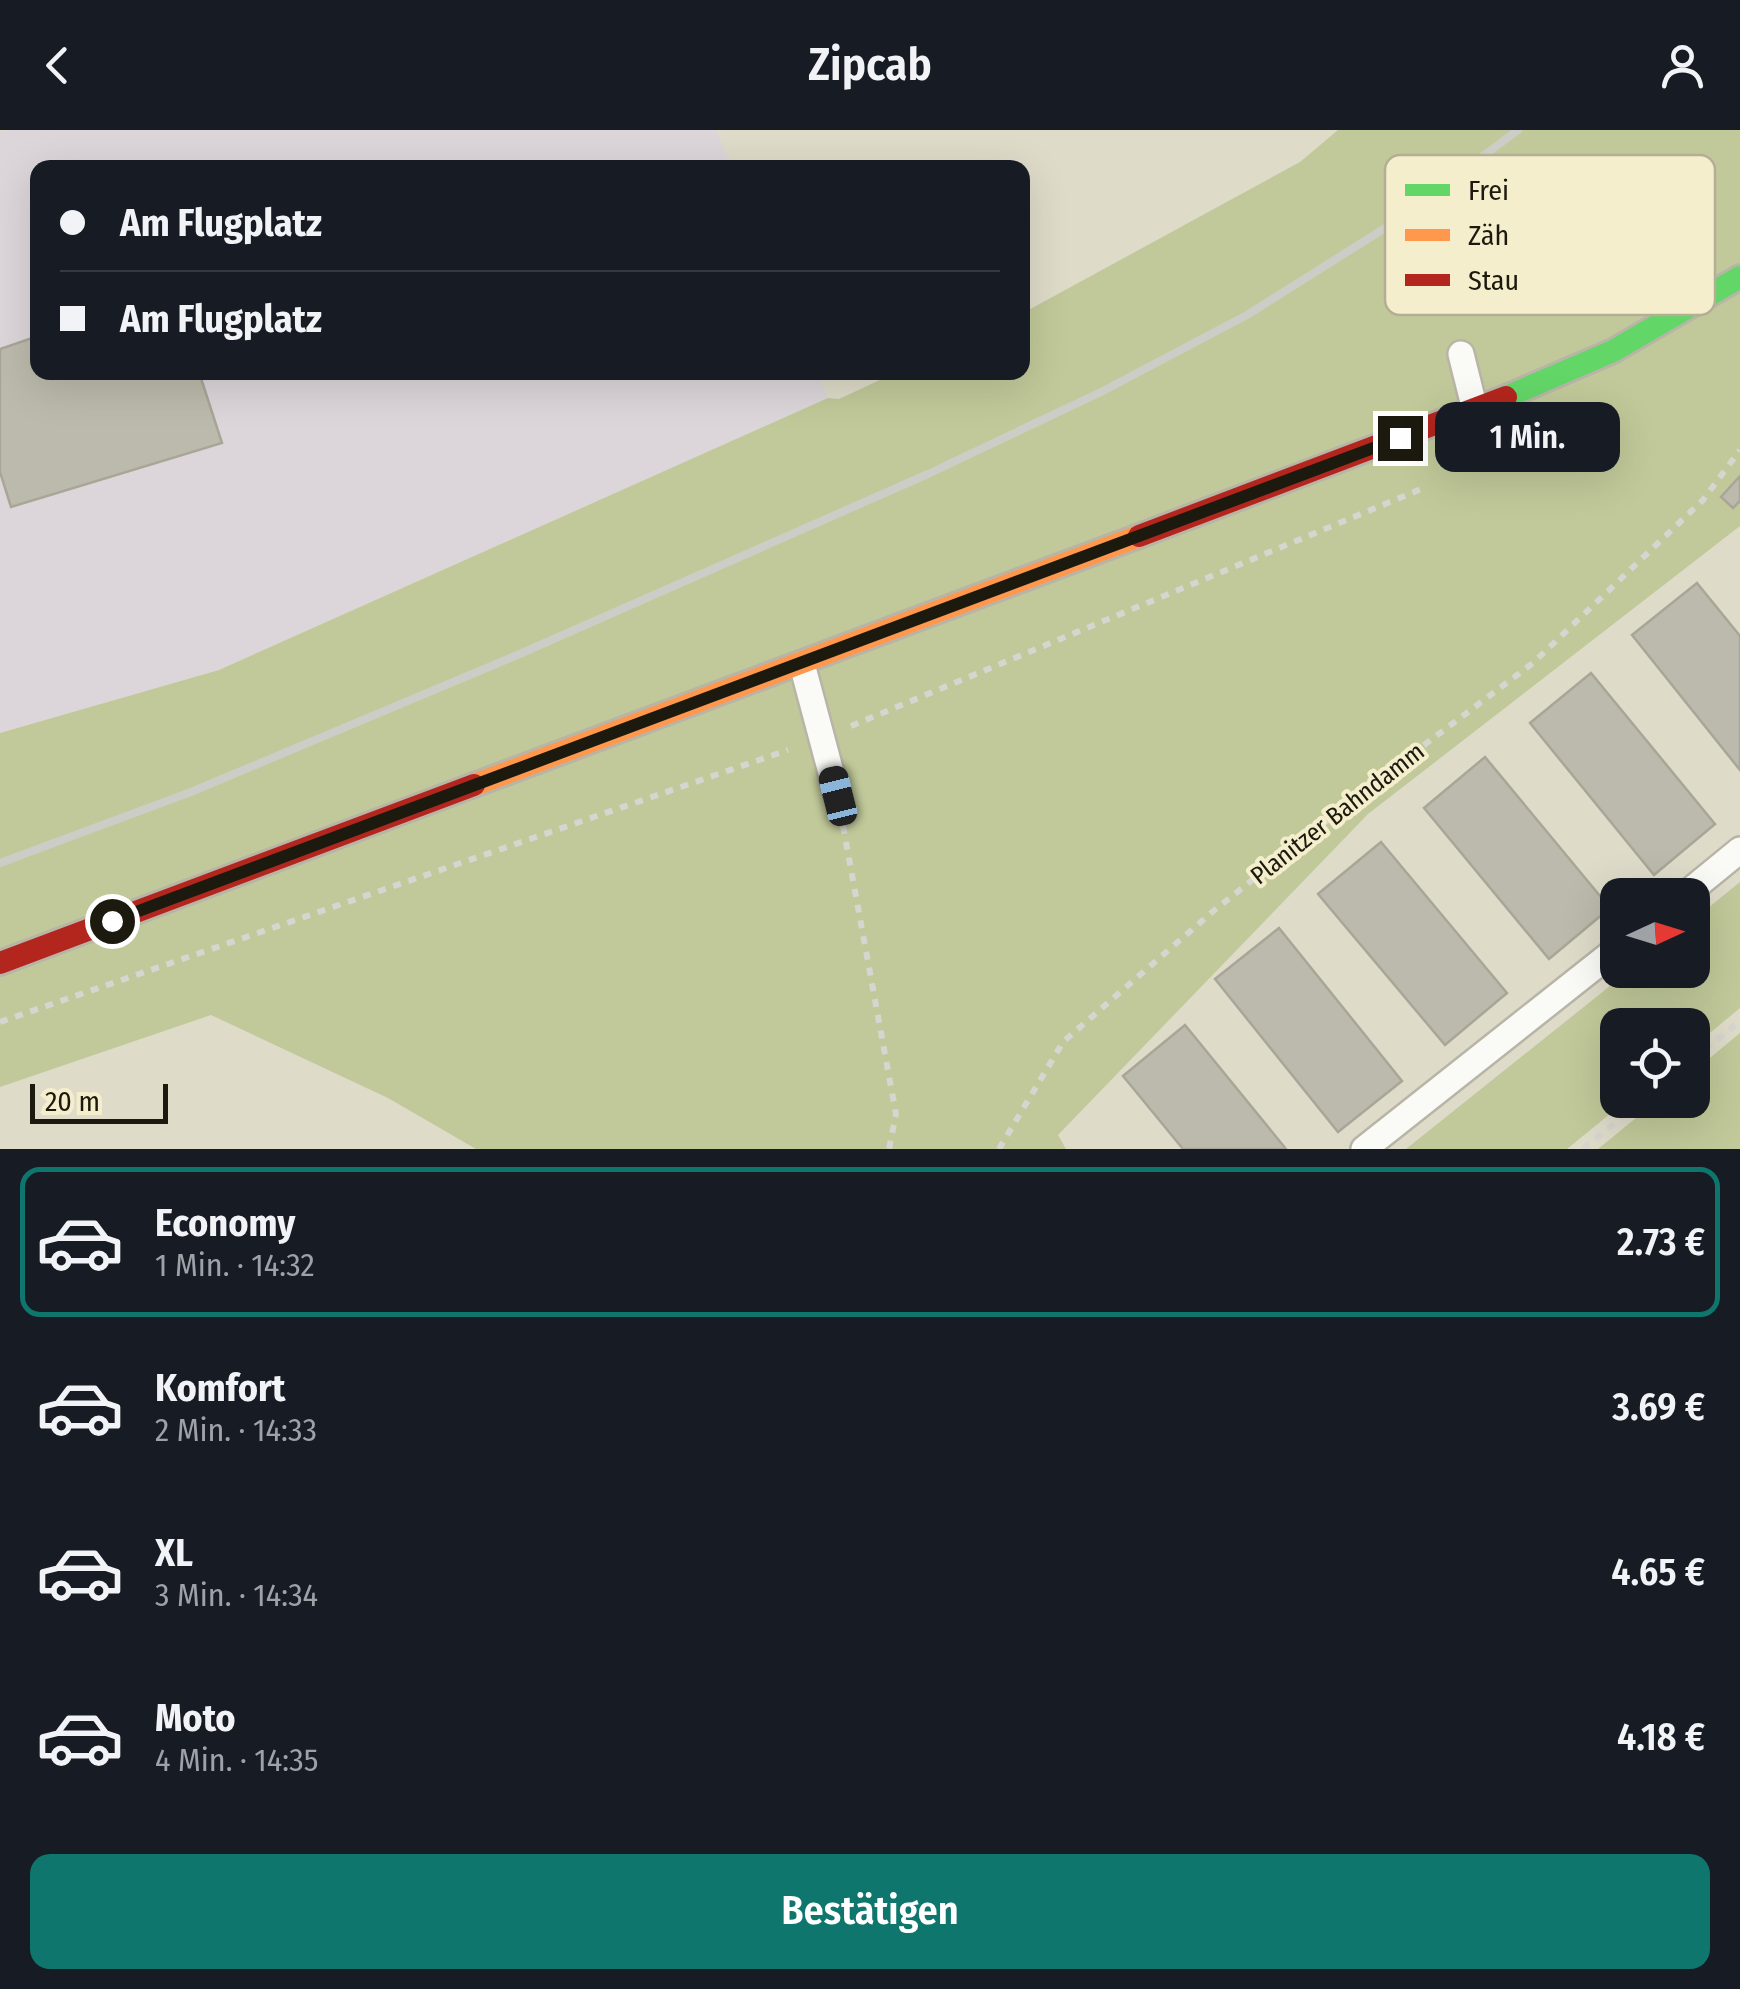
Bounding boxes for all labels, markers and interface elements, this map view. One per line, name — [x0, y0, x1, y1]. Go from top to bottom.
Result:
icon: back — [30, 38, 85, 93]
text: Zipcab — [808, 38, 932, 92]
icon: person — [1655, 38, 1710, 93]
legend — [1385, 155, 1715, 315]
text: Frei — [1468, 174, 1509, 207]
text: Am Flugplatz — [120, 200, 322, 246]
text: Zäh — [1468, 219, 1509, 252]
text: Stau — [1468, 264, 1519, 297]
text: Am Flugplatz — [120, 296, 322, 342]
callout: 1 Min. — [1435, 403, 1620, 473]
route end — [1378, 416, 1423, 461]
text: 1 Min. — [1490, 418, 1565, 456]
street label: Planitzer Bahndamm — [1245, 737, 1430, 891]
car — [816, 763, 860, 829]
north arrow — [1600, 878, 1710, 988]
map controls — [1600, 878, 1710, 1118]
route start — [90, 899, 135, 944]
button: locate — [1600, 1008, 1710, 1118]
scale bar — [30, 1079, 168, 1124]
text: 20 m — [45, 1085, 100, 1118]
icon: car — [35, 1197, 125, 1287]
text: Economy — [155, 1200, 295, 1246]
text: 2.73 € — [1617, 1219, 1705, 1265]
text: 1 Min. · 14:32 — [155, 1246, 315, 1284]
icon: car — [35, 1362, 125, 1452]
text: Komfort — [155, 1365, 285, 1411]
text: 3.69 € — [1612, 1384, 1705, 1430]
text: 2 Min. · 14:33 — [155, 1411, 317, 1449]
icon: car — [35, 1527, 125, 1617]
text: XL — [155, 1530, 193, 1576]
text: 4.65 € — [1611, 1549, 1705, 1595]
text: 3 Min. · 14:34 — [155, 1576, 318, 1614]
icon: car — [35, 1692, 125, 1782]
text: Moto — [155, 1695, 236, 1741]
text: 4.18 € — [1617, 1714, 1705, 1760]
text: 4 Min. · 14:35 — [155, 1741, 318, 1779]
button: Bestätigen — [30, 1854, 1710, 1969]

